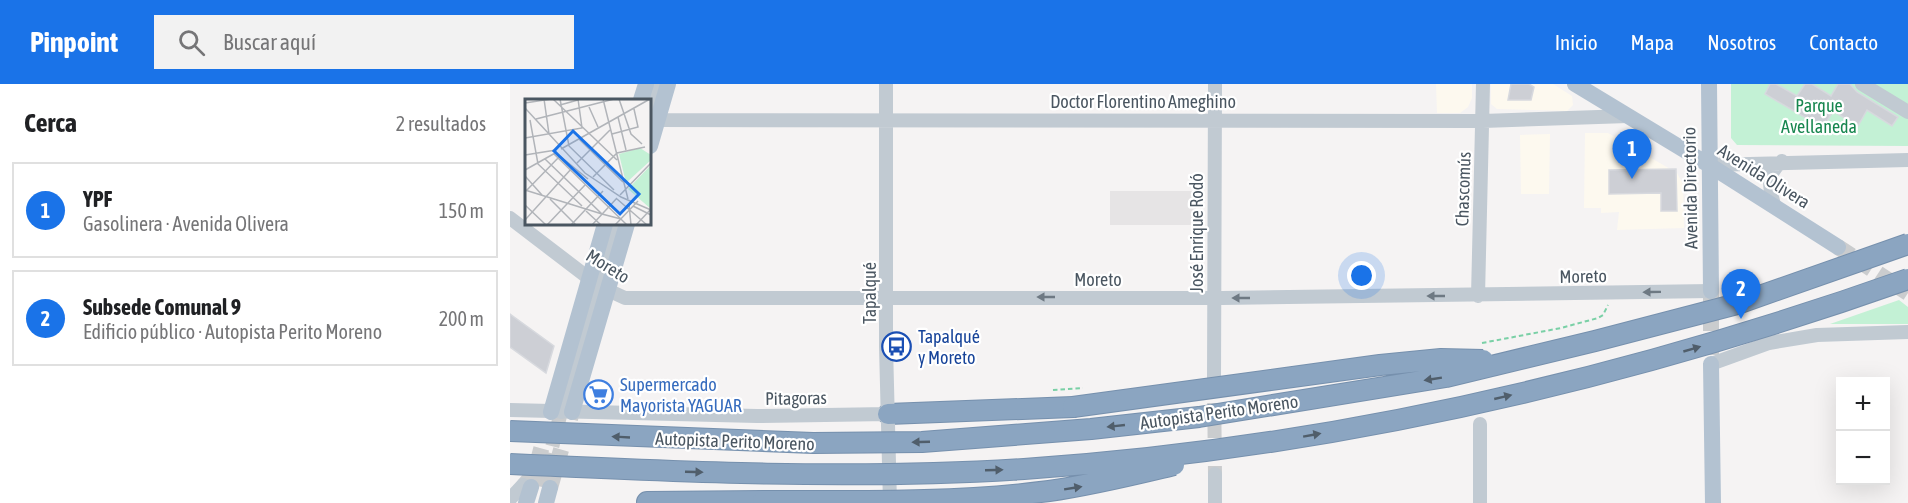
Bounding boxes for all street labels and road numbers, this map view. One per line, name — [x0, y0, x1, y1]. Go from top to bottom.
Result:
street label: Doctor Florentino Ameghino — [1050, 91, 1236, 112]
street label: Avenida Directorio — [1678, 127, 1702, 249]
street label: Avenida Olivera — [1714, 139, 1814, 213]
street label: Chascomús — [1451, 151, 1475, 227]
street label: José Enrique Rodó — [1186, 173, 1207, 293]
street label: Moreto — [582, 245, 634, 287]
street label: Tapalqué — [859, 262, 880, 324]
street label: Moreto — [1559, 265, 1607, 287]
street label: Moreto — [1074, 269, 1122, 290]
street label: Pitagoras — [765, 387, 827, 409]
street label: Autopista Perito Moreno — [1139, 391, 1299, 433]
street label: Autopista Perito Moreno — [655, 428, 815, 454]

